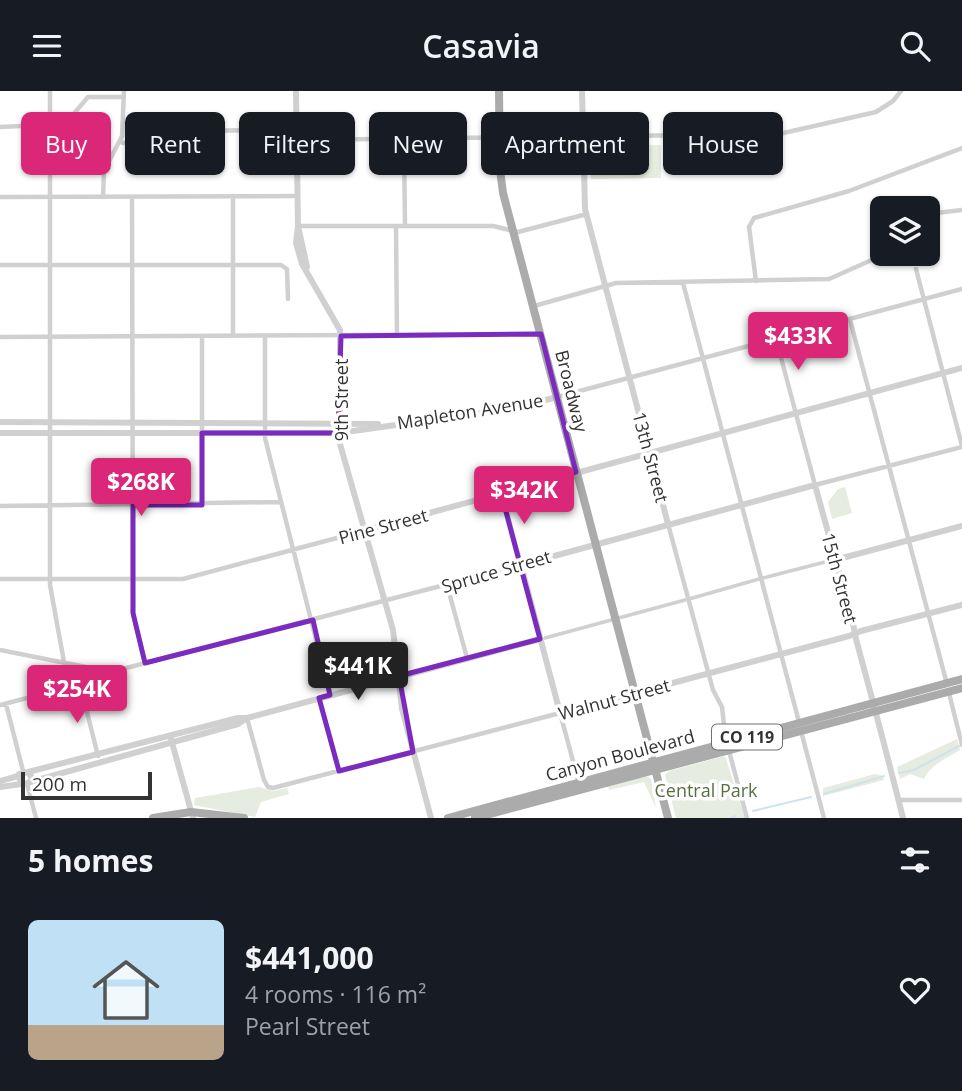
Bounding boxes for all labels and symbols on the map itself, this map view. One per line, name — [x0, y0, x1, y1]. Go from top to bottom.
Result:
pin: $433K — [749, 313, 847, 372]
street label: Broadway — [550, 347, 594, 436]
street label: 9th Street — [329, 359, 353, 441]
street label: Mapleton Avenue — [395, 388, 545, 434]
street label: 13th Street — [627, 409, 675, 505]
pin: $268K — [92, 459, 190, 518]
pin: $342K — [475, 467, 573, 526]
street label: Pine Street — [336, 503, 430, 549]
street label: 15th Street — [816, 530, 864, 626]
street label: Spruce Street — [438, 544, 554, 598]
pin: $441K — [309, 643, 407, 702]
pin: $254K — [28, 665, 126, 725]
street label: Walnut Street — [556, 673, 672, 725]
street label: Canyon Boulevard — [543, 724, 697, 786]
road number: CO 119 — [712, 725, 782, 750]
scale bar — [21, 769, 152, 801]
park label: Central Park — [654, 778, 758, 802]

